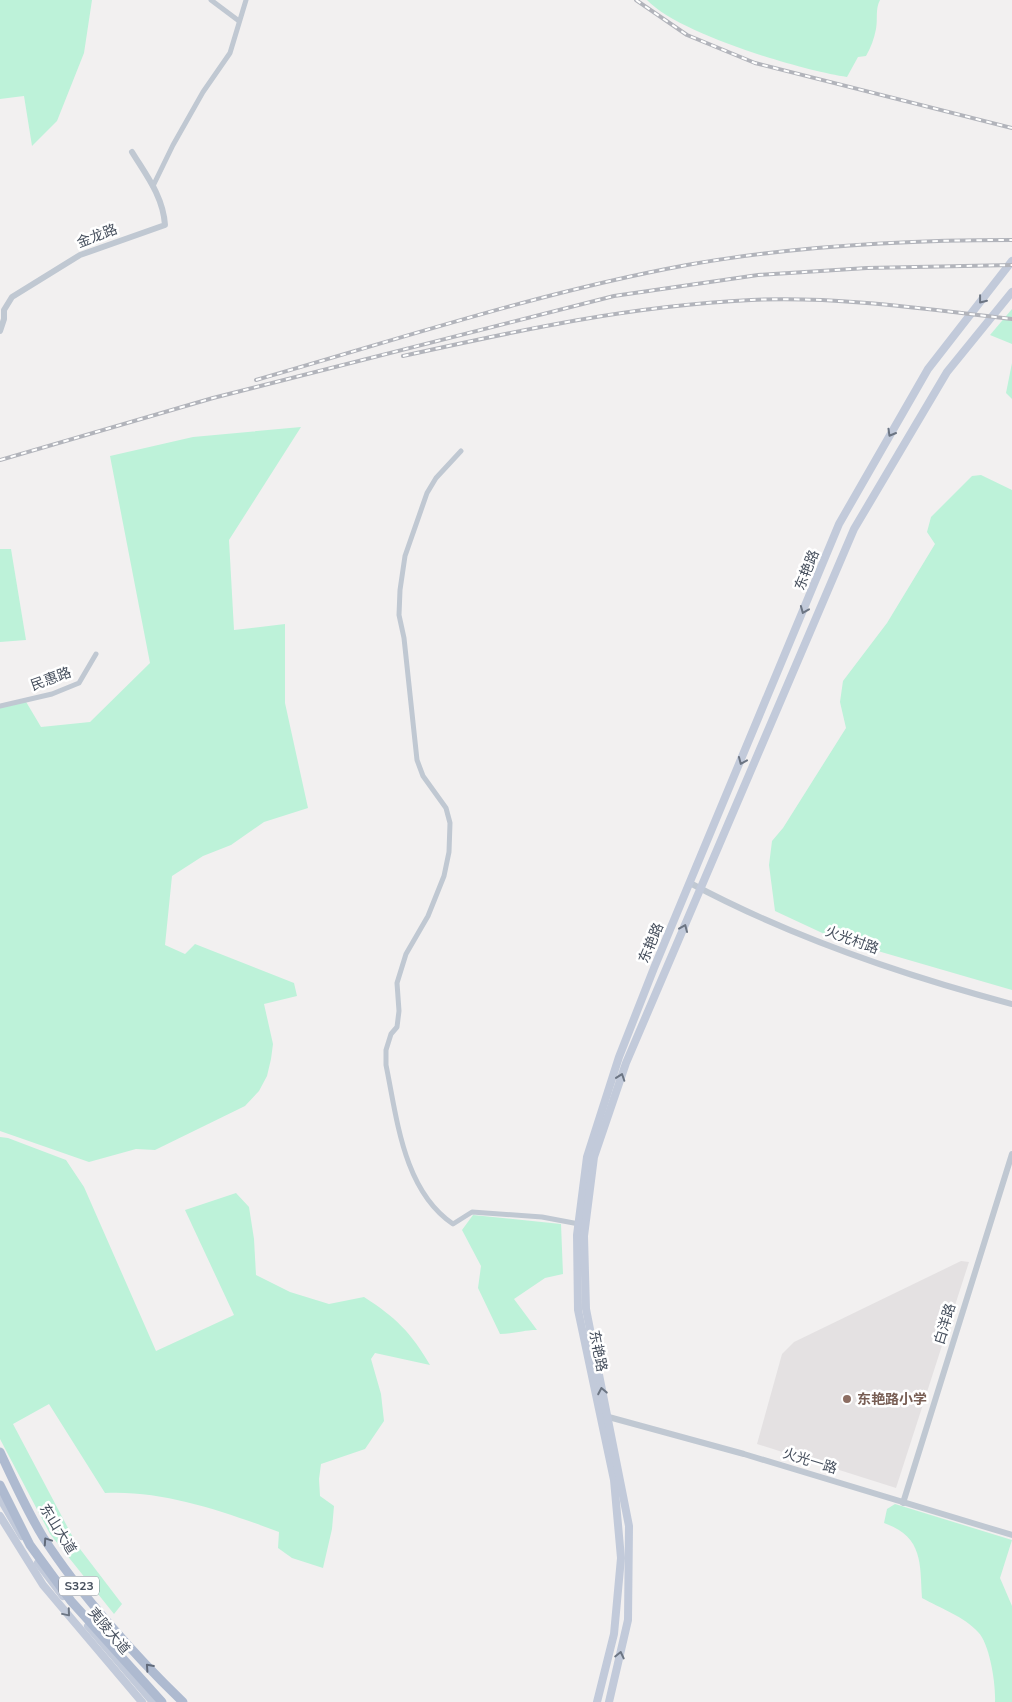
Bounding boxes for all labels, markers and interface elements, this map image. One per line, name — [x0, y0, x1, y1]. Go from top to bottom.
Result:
street label: 金龙路 — [74, 220, 120, 252]
one-way arrow — [978, 294, 987, 303]
one-way arrow — [887, 428, 897, 437]
street label: 东艳路 — [790, 547, 824, 593]
one-way arrow — [799, 606, 809, 614]
street label: 民惠路 — [28, 663, 74, 695]
one-way arrow — [737, 756, 748, 765]
street label: 东艳路 — [634, 920, 668, 966]
street label: 火光村路 — [822, 921, 882, 959]
one-way arrow — [678, 924, 689, 933]
one-way arrow — [615, 1074, 625, 1082]
street label: 白洋路 — [930, 1301, 960, 1347]
street label: 东艳路 — [585, 1329, 611, 1373]
one-way arrow — [597, 1386, 608, 1395]
place label: 东艳路小学 — [857, 1390, 927, 1409]
marker: 东艳路小学 — [841, 1393, 853, 1405]
street label: 火光一路 — [780, 1444, 840, 1478]
street label: 东山大道 — [35, 1500, 81, 1558]
one-way arrow — [44, 1537, 53, 1547]
road number: S323 — [59, 1576, 99, 1595]
street label: 夷陵大道 — [84, 1603, 134, 1659]
one-way arrow — [61, 1608, 70, 1617]
one-way arrow — [614, 1650, 625, 1659]
one-way arrow — [146, 1664, 155, 1673]

